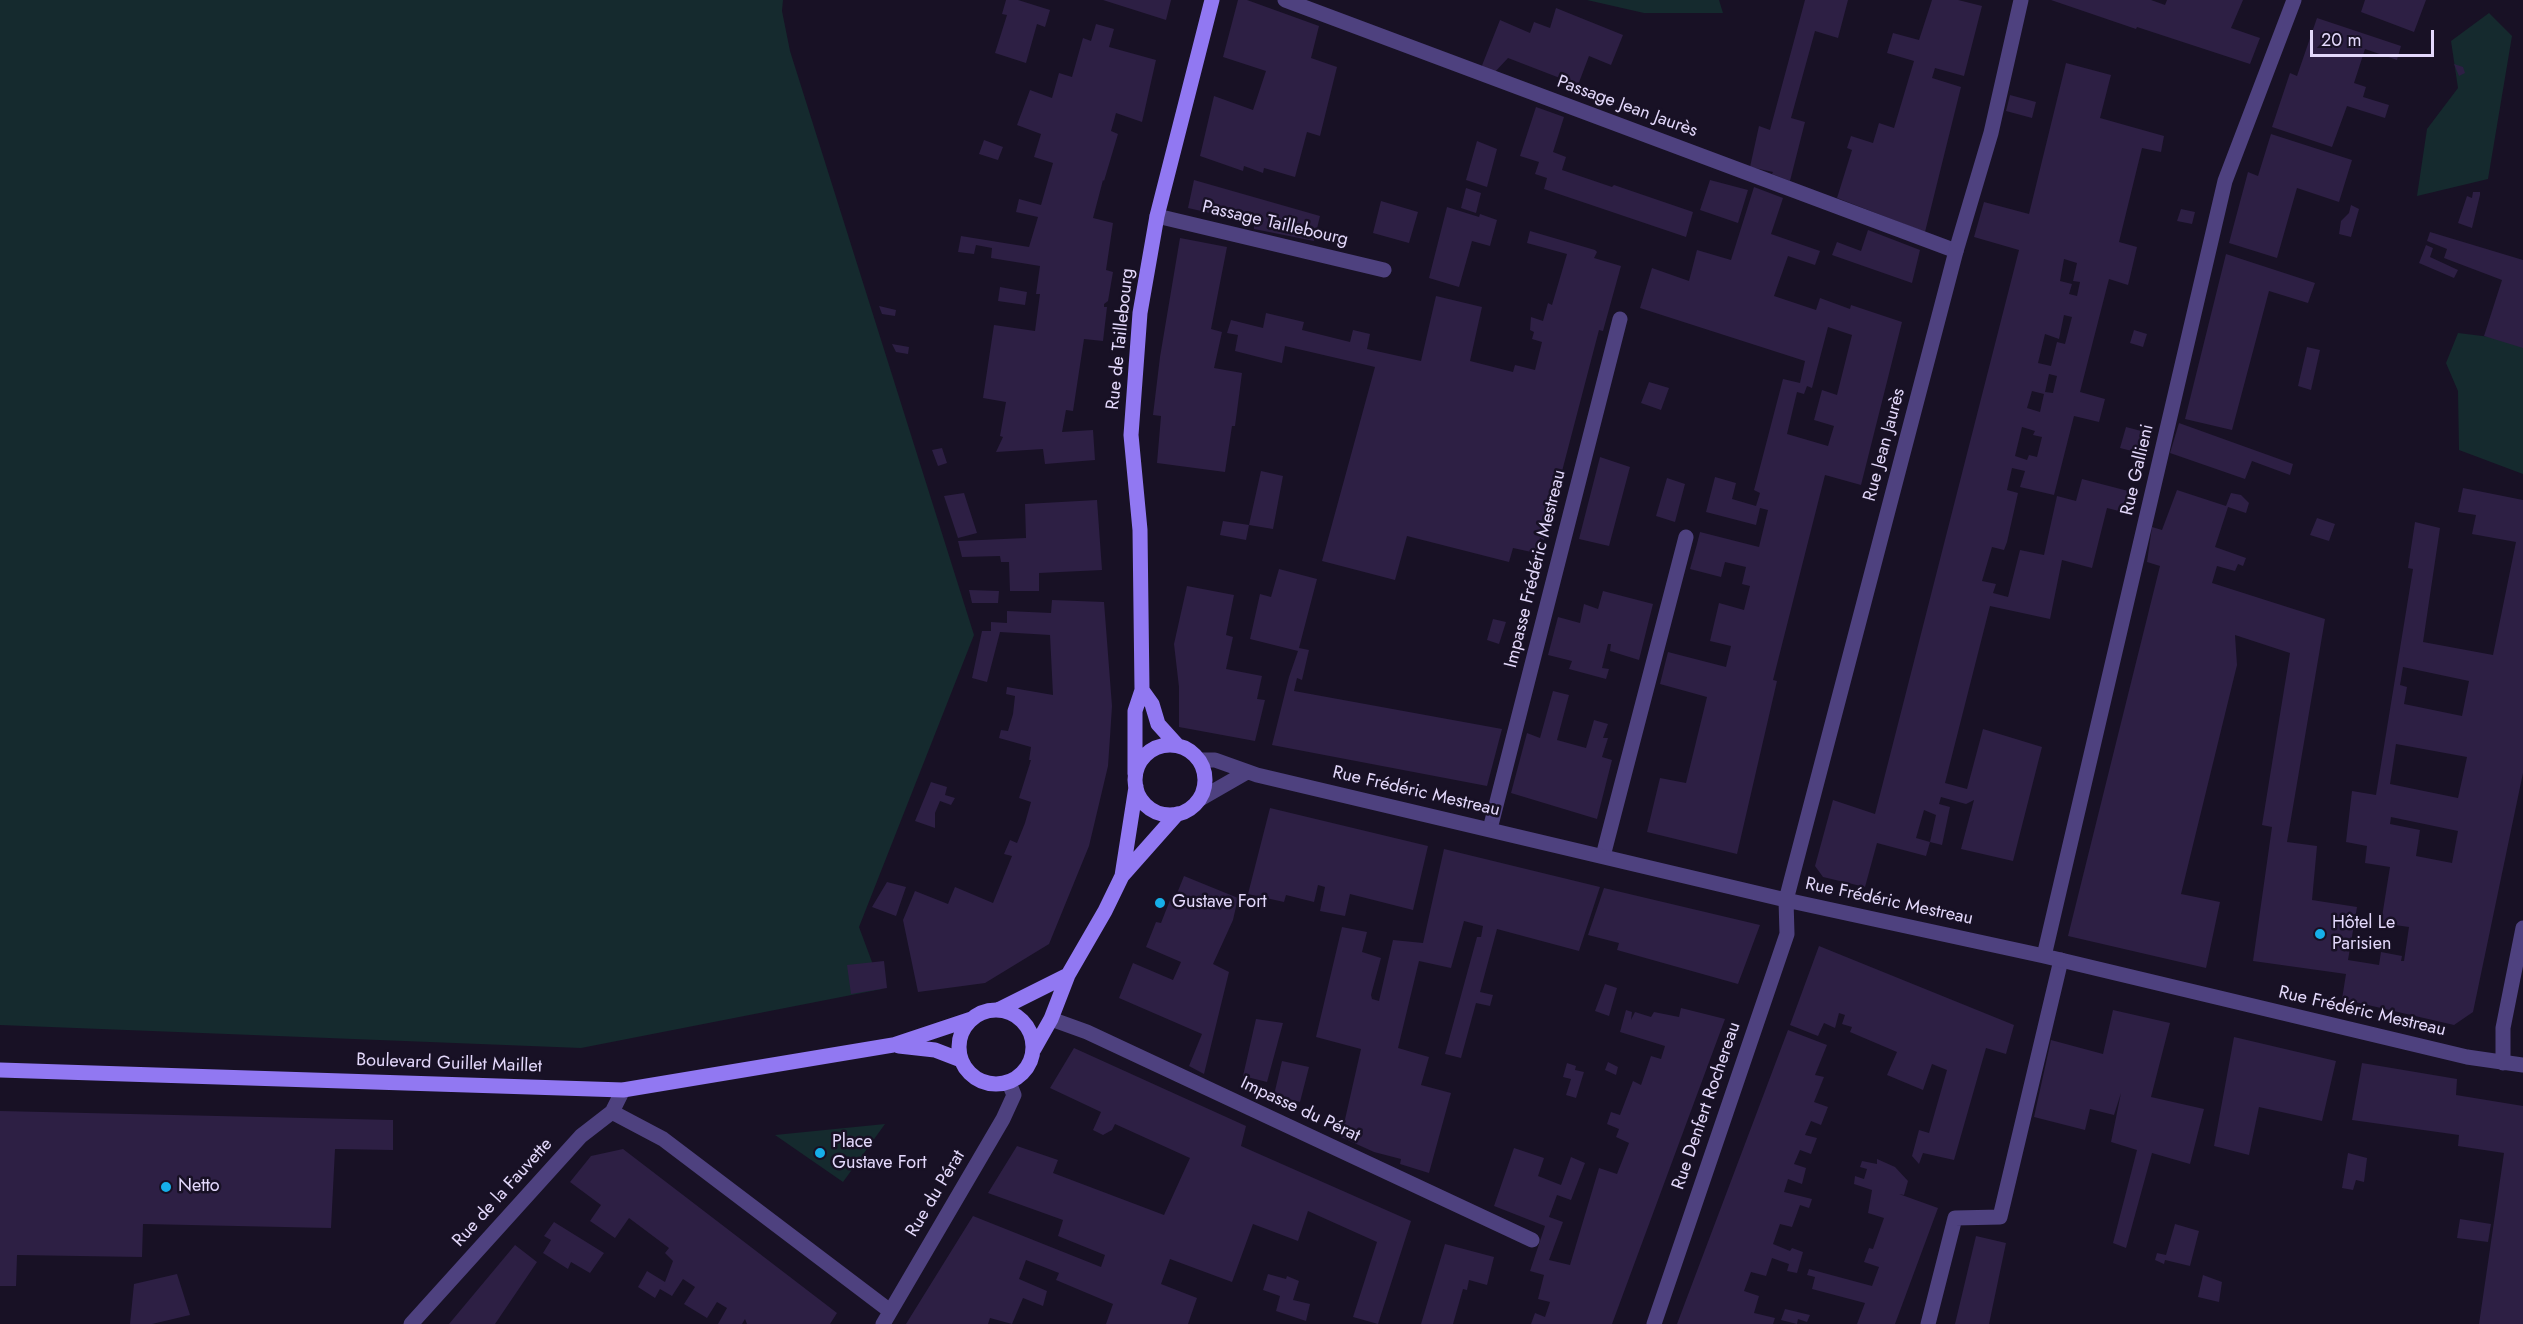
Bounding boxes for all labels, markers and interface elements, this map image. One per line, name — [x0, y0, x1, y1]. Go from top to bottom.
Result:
scale bar — [2313, 18, 2438, 56]
text: 20 m — [2321, 27, 2361, 53]
street label: Passage Jean Jaurès — [1554, 72, 1700, 142]
street label: Passage Taillebourg — [1200, 197, 1350, 251]
street label: Rue de Taillebourg — [1103, 267, 1139, 411]
street label: Rue Jean Jaurès — [1860, 386, 1910, 504]
street label: Rue Gallieni — [2117, 422, 2159, 518]
street label: Impasse Frédéric Mestreau — [1501, 468, 1571, 670]
street label: Rue Frédéric Mestreau — [1330, 762, 1502, 822]
street label: Rue Frédéric Mestreau — [1803, 874, 1975, 930]
place label: Gustave Fort — [1172, 892, 1267, 914]
marker: Gustave Fort — [1153, 896, 1167, 910]
place label: Hôtel Le Parisien — [2332, 913, 2395, 956]
marker: Hôtel Le Parisien — [2313, 927, 2327, 941]
street label: Rue Frédéric Mestreau — [2276, 982, 2448, 1042]
street label: Rue Denfert Rochereau — [1668, 1019, 1746, 1193]
street label: Boulevard Guillet Maillet — [356, 1050, 542, 1078]
street label: Impasse du Pérat — [1237, 1073, 1363, 1147]
place label: Place Gustave Fort — [832, 1132, 927, 1174]
street label: Rue de la Fauvette — [449, 1134, 557, 1252]
marker: Place Gustave Fort — [813, 1146, 827, 1160]
street label: Rue du Pérat — [902, 1147, 970, 1241]
place label: Netto — [178, 1176, 220, 1198]
marker: Netto — [159, 1180, 173, 1194]

